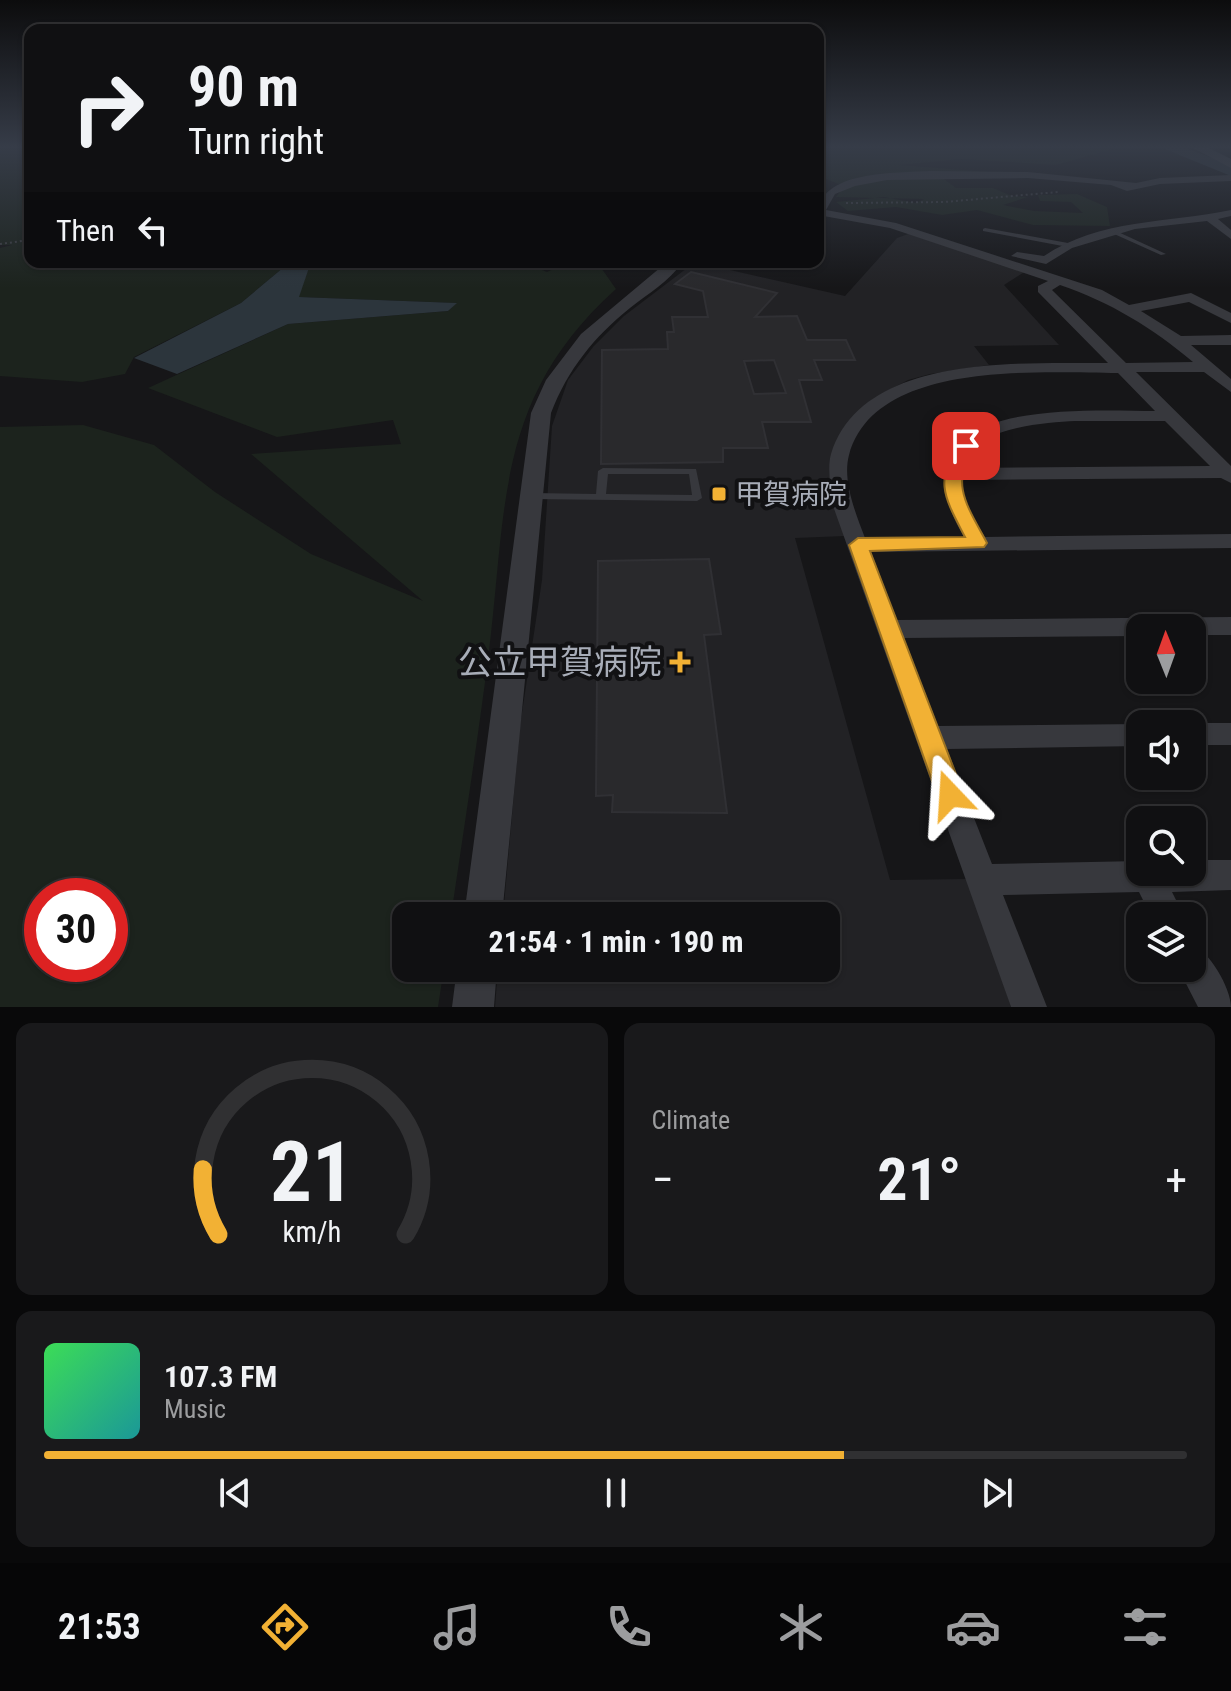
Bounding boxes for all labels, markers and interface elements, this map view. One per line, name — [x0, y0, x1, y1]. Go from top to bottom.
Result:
text: 90 m — [188, 54, 299, 120]
icon: right — [56, 56, 160, 160]
text: Turn right — [188, 121, 324, 163]
icon: left — [131, 208, 175, 252]
text: Then — [56, 213, 115, 248]
pin — [932, 412, 1000, 480]
icon: arrive — [944, 424, 988, 468]
place label: 甲賀病院 — [735, 478, 847, 511]
marker: 甲賀病院 — [710, 485, 728, 503]
north arrow — [1126, 614, 1206, 694]
map controls — [1126, 614, 1206, 982]
place label: 公立甲賀病院 — [458, 642, 662, 682]
marker: 公立甲賀病院 — [669, 651, 691, 673]
button: sound — [1126, 710, 1206, 790]
position arrow — [908, 753, 992, 837]
button: search — [1126, 806, 1206, 886]
speed limit sign: 30 — [24, 878, 128, 982]
button: layers — [1126, 902, 1206, 982]
text: 21:54 · 1 min · 190 m — [489, 924, 743, 959]
text: Climate — [652, 1105, 730, 1135]
text: 21 — [270, 1124, 354, 1221]
text: 21° — [877, 1144, 961, 1215]
text: − — [652, 1154, 674, 1206]
text: + — [1165, 1154, 1187, 1206]
text: km/h — [282, 1215, 341, 1249]
text: 107.3 FM — [164, 1359, 277, 1394]
text: Music — [164, 1394, 226, 1424]
icon: previous — [213, 1471, 257, 1515]
icon: pause — [594, 1471, 638, 1515]
icon: next — [975, 1471, 1019, 1515]
icon: directions — [257, 1599, 313, 1655]
icon: music — [429, 1599, 485, 1655]
icon: phone — [601, 1599, 657, 1655]
icon: climate — [773, 1599, 829, 1655]
icon: car — [945, 1599, 1001, 1655]
icon: filters — [1117, 1599, 1173, 1655]
text: 21:53 — [58, 1606, 141, 1648]

